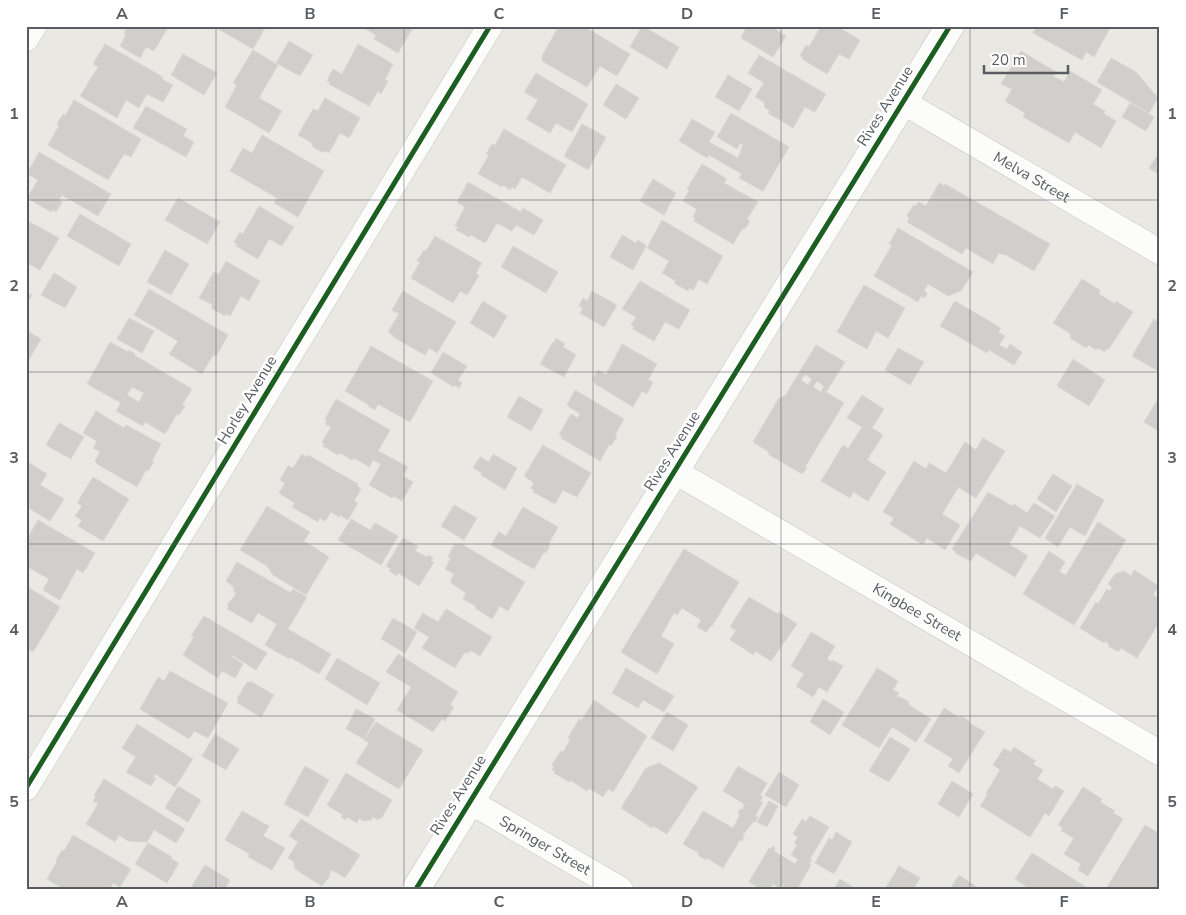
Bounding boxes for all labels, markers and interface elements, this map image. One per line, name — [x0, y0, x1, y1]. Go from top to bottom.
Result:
text: A — [116, 3, 128, 25]
text: B — [304, 3, 316, 25]
text: C — [494, 3, 505, 25]
text: D — [681, 3, 693, 25]
text: E — [871, 3, 881, 25]
text: F — [1060, 3, 1069, 25]
scale bar — [984, 42, 1067, 74]
text: 20 m — [991, 50, 1026, 70]
street label: Rives Avenue — [852, 62, 918, 150]
text: 1 — [9, 103, 19, 125]
text: 1 — [1167, 103, 1177, 125]
street label: Melva Street — [990, 147, 1074, 208]
text: 2 — [9, 275, 19, 297]
text: 2 — [1167, 275, 1177, 297]
street label: Horley Avenue — [213, 352, 281, 448]
street label: Rives Avenue — [639, 407, 705, 495]
text: 3 — [9, 447, 19, 469]
text: 3 — [1167, 447, 1177, 469]
street label: Kingbee Street — [869, 578, 966, 646]
text: 4 — [9, 619, 19, 641]
text: 4 — [1167, 619, 1177, 641]
street label: Rives Avenue — [425, 751, 491, 839]
text: 5 — [9, 791, 19, 813]
text: 5 — [1167, 791, 1177, 813]
street label: Springer Street — [496, 811, 595, 880]
text: A — [116, 891, 128, 913]
text: B — [304, 891, 316, 913]
text: C — [494, 891, 505, 913]
text: D — [681, 891, 693, 913]
text: E — [871, 891, 881, 913]
text: F — [1060, 891, 1069, 913]

